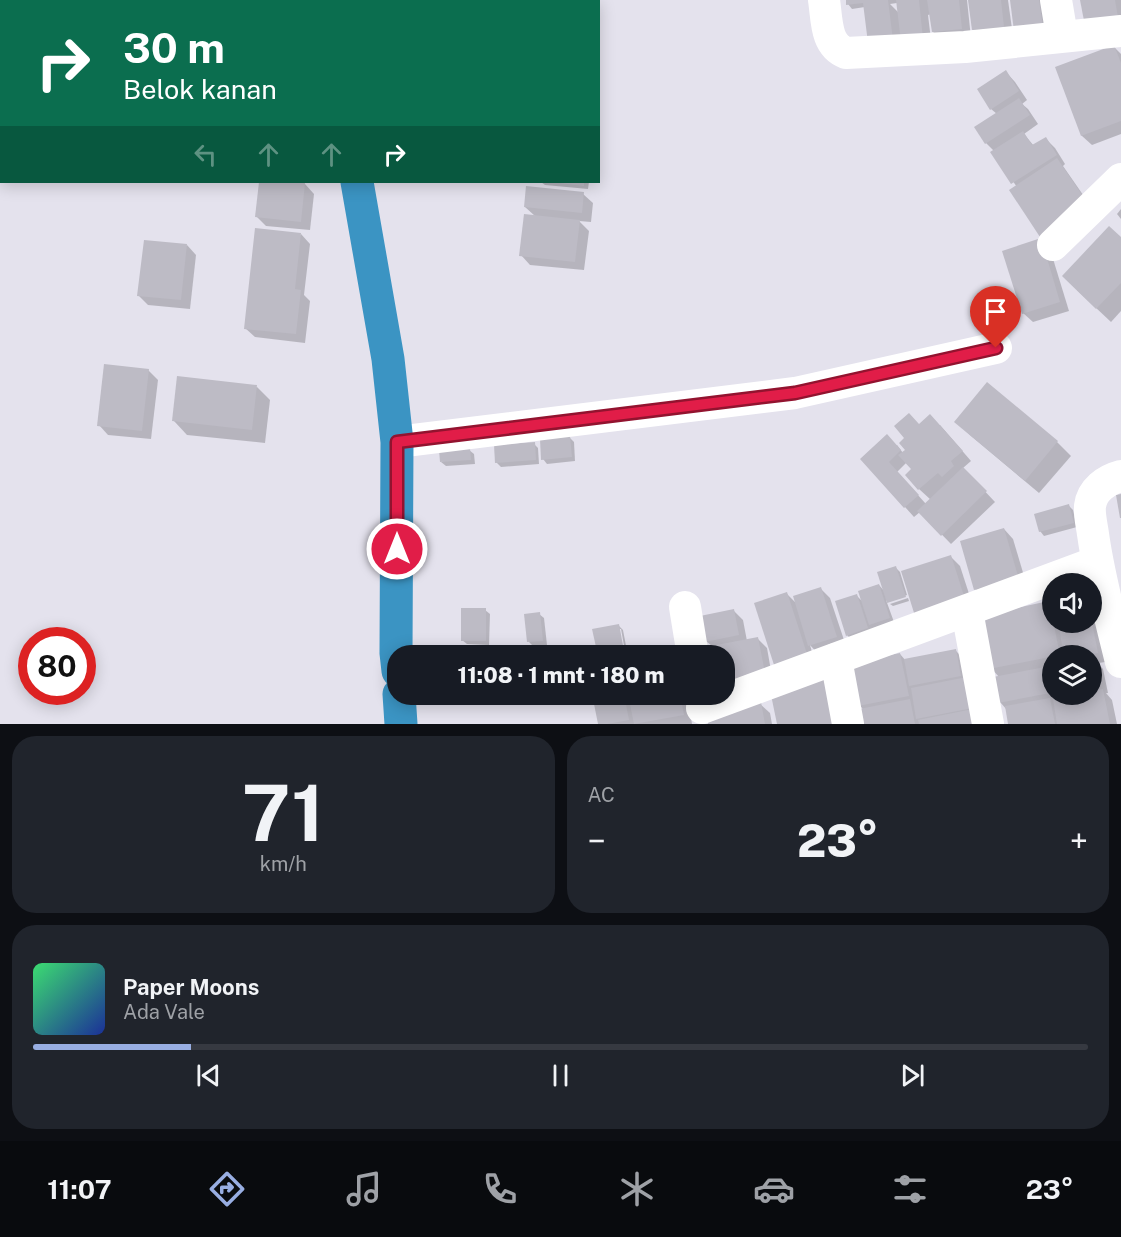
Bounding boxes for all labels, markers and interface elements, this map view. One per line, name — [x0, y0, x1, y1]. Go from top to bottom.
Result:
text: 30 m — [123, 23, 225, 72]
icon: right — [24, 24, 102, 102]
text: Belok kanan — [123, 73, 277, 105]
icon: left — [189, 138, 222, 171]
icon: ahead — [252, 138, 285, 171]
icon: ahead — [315, 138, 348, 171]
icon: right — [378, 138, 411, 171]
pin — [970, 286, 1021, 348]
icon: arrive — [979, 295, 1012, 328]
position arrow — [365, 517, 429, 581]
map controls — [1042, 573, 1102, 705]
button: sound — [1042, 573, 1102, 633]
speed limit sign: 80 — [18, 627, 96, 705]
button: layers — [1042, 645, 1102, 705]
text: 11:08 · 1 mnt · 180 m — [458, 662, 664, 688]
text: 71 — [242, 767, 325, 859]
text: AC — [588, 783, 615, 807]
text: 23° — [797, 814, 879, 867]
text: − — [588, 822, 606, 860]
text: + — [1070, 822, 1088, 860]
text: km/h — [260, 852, 307, 876]
text: Paper Moons — [123, 974, 259, 1000]
text: Ada Vale — [123, 1000, 205, 1024]
icon: previous — [192, 1059, 225, 1092]
icon: pause — [544, 1059, 577, 1092]
icon: next — [896, 1059, 929, 1092]
icon: directions — [206, 1168, 248, 1210]
icon: music — [343, 1168, 385, 1210]
icon: phone — [479, 1168, 521, 1210]
icon: climate — [616, 1168, 658, 1210]
icon: car — [753, 1168, 795, 1210]
icon: filters — [889, 1168, 931, 1210]
text: 11:07 — [47, 1173, 112, 1205]
text: 23° — [1026, 1173, 1074, 1205]

